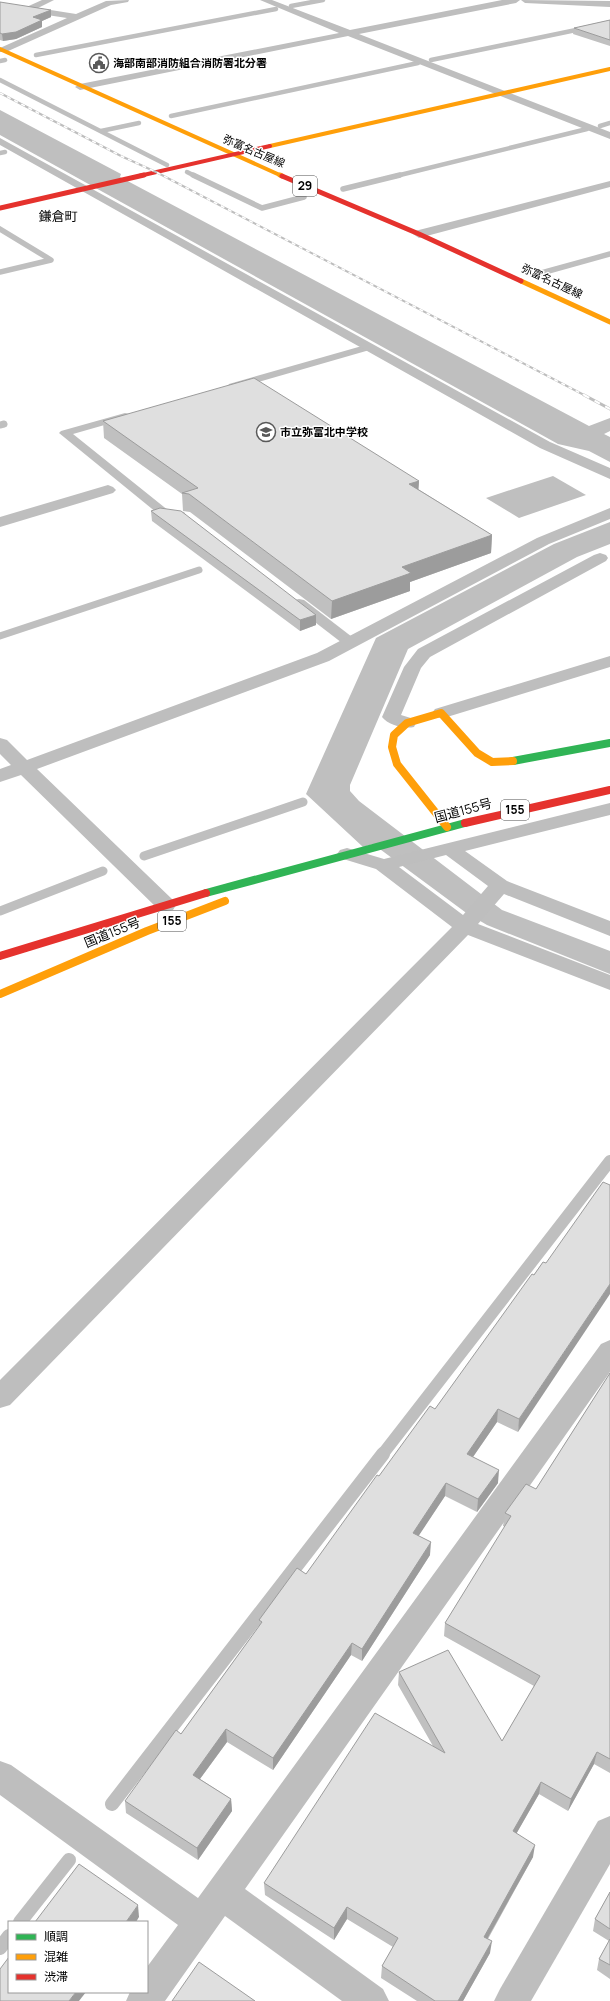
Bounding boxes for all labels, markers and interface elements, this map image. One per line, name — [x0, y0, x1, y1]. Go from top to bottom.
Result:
public building icon: 海部南部消防組合消防署北分署 — [88, 52, 110, 74]
place label: 海部南部消防組合消防署北分署 — [113, 55, 267, 70]
street label: 弥富名古屋線 — [221, 131, 288, 170]
road number: 29 — [293, 176, 317, 196]
district label: 鎌倉町 — [38, 207, 78, 225]
street label: 弥富名古屋線 — [519, 260, 585, 301]
school or university icon: 市立弥富北中学校 — [255, 421, 277, 443]
place label: 市立弥富北中学校 — [280, 424, 368, 439]
street label: 国道155号 — [432, 794, 494, 826]
road number: 155 — [501, 800, 529, 820]
road number: 155 — [158, 911, 186, 931]
street label: 国道155号 — [81, 913, 143, 951]
legend — [8, 1921, 148, 1993]
text: 順調 — [44, 1928, 68, 1945]
text: 混雑 — [44, 1948, 68, 1965]
text: 渋滞 — [44, 1968, 68, 1985]

